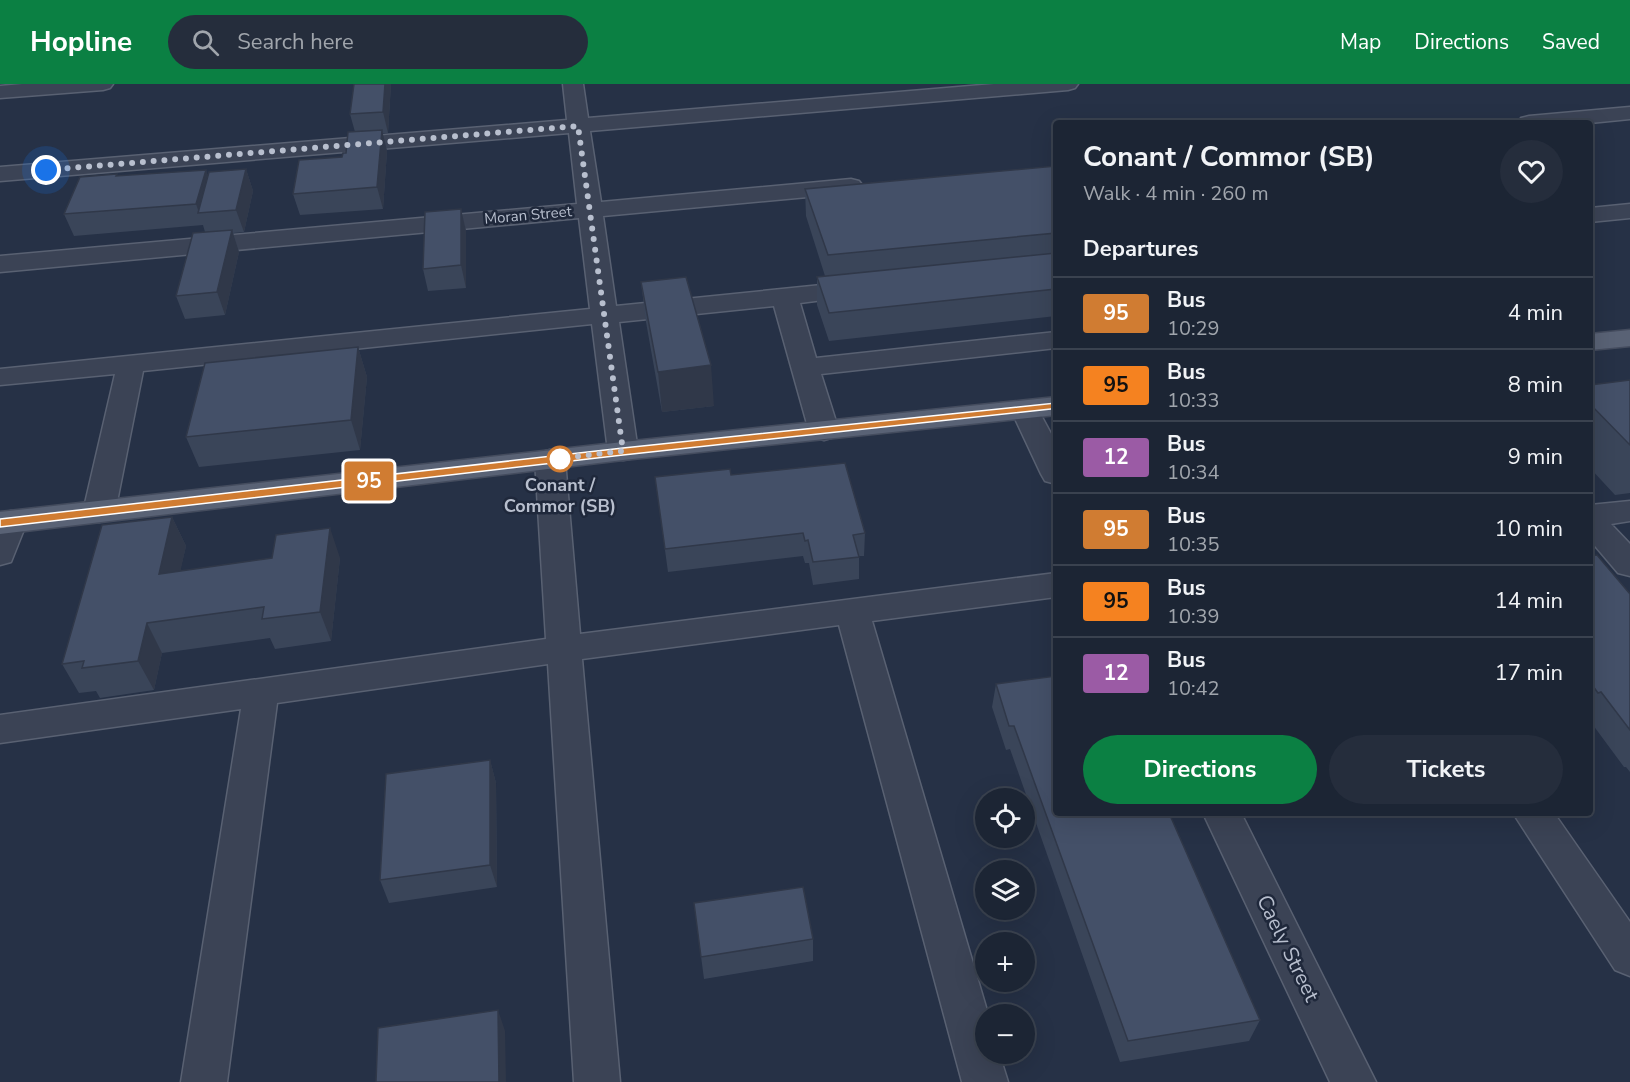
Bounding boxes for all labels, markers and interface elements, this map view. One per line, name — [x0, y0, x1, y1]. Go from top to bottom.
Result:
search box — [168, 15, 588, 69]
text: Hopline — [30, 23, 132, 61]
icon: search — [189, 26, 222, 59]
text: Search here — [237, 27, 354, 57]
text: Map — [1340, 28, 1381, 56]
text: Directions — [1414, 28, 1509, 56]
text: Saved — [1542, 28, 1600, 56]
text: Conant / Commor (SB) — [1083, 138, 1375, 176]
button: heart — [1500, 140, 1563, 203]
your location — [31, 155, 61, 185]
text: Walk · 4 min · 260 m — [1083, 180, 1269, 207]
street label: Moran Street — [483, 201, 573, 229]
text: Departures — [1083, 234, 1198, 264]
text: Bus — [1167, 285, 1206, 315]
text: 4 min — [1508, 298, 1563, 328]
text: 95 — [1103, 299, 1129, 327]
text: 10:29 — [1167, 315, 1220, 342]
text: Bus — [1167, 357, 1206, 387]
text: 8 min — [1508, 370, 1563, 400]
text: 95 — [1103, 371, 1129, 399]
text: 10:33 — [1167, 387, 1220, 414]
text: Bus — [1167, 429, 1206, 459]
text: 9 min — [1508, 442, 1563, 472]
text: 12 — [1103, 443, 1129, 471]
marker: Conant / Commor (SB) — [547, 446, 573, 472]
text: 10:34 — [1167, 459, 1220, 486]
line badge: 95 — [342, 462, 396, 500]
text: 95 — [356, 467, 382, 495]
place label: Conant / Commor (SB) — [504, 473, 616, 518]
text: Bus — [1167, 501, 1206, 531]
text: 10 min — [1495, 514, 1563, 544]
text: 95 — [1103, 515, 1129, 543]
text: 10:35 — [1167, 531, 1220, 558]
text: Bus — [1167, 573, 1206, 603]
text: 14 min — [1495, 586, 1563, 616]
text: 95 — [1103, 587, 1129, 615]
text: 10:39 — [1167, 603, 1220, 630]
text: Bus — [1167, 645, 1206, 675]
text: 17 min — [1495, 658, 1563, 688]
text: 12 — [1103, 659, 1129, 687]
text: 10:42 — [1167, 675, 1220, 702]
button: Directions — [1083, 735, 1317, 804]
button: Tickets — [1329, 735, 1563, 804]
map controls — [975, 788, 1035, 1064]
button: locate — [975, 788, 1035, 848]
button: layers — [975, 860, 1035, 920]
street label: Caely Street — [1250, 890, 1326, 1007]
button: + — [975, 932, 1035, 992]
button: − — [975, 1004, 1035, 1064]

